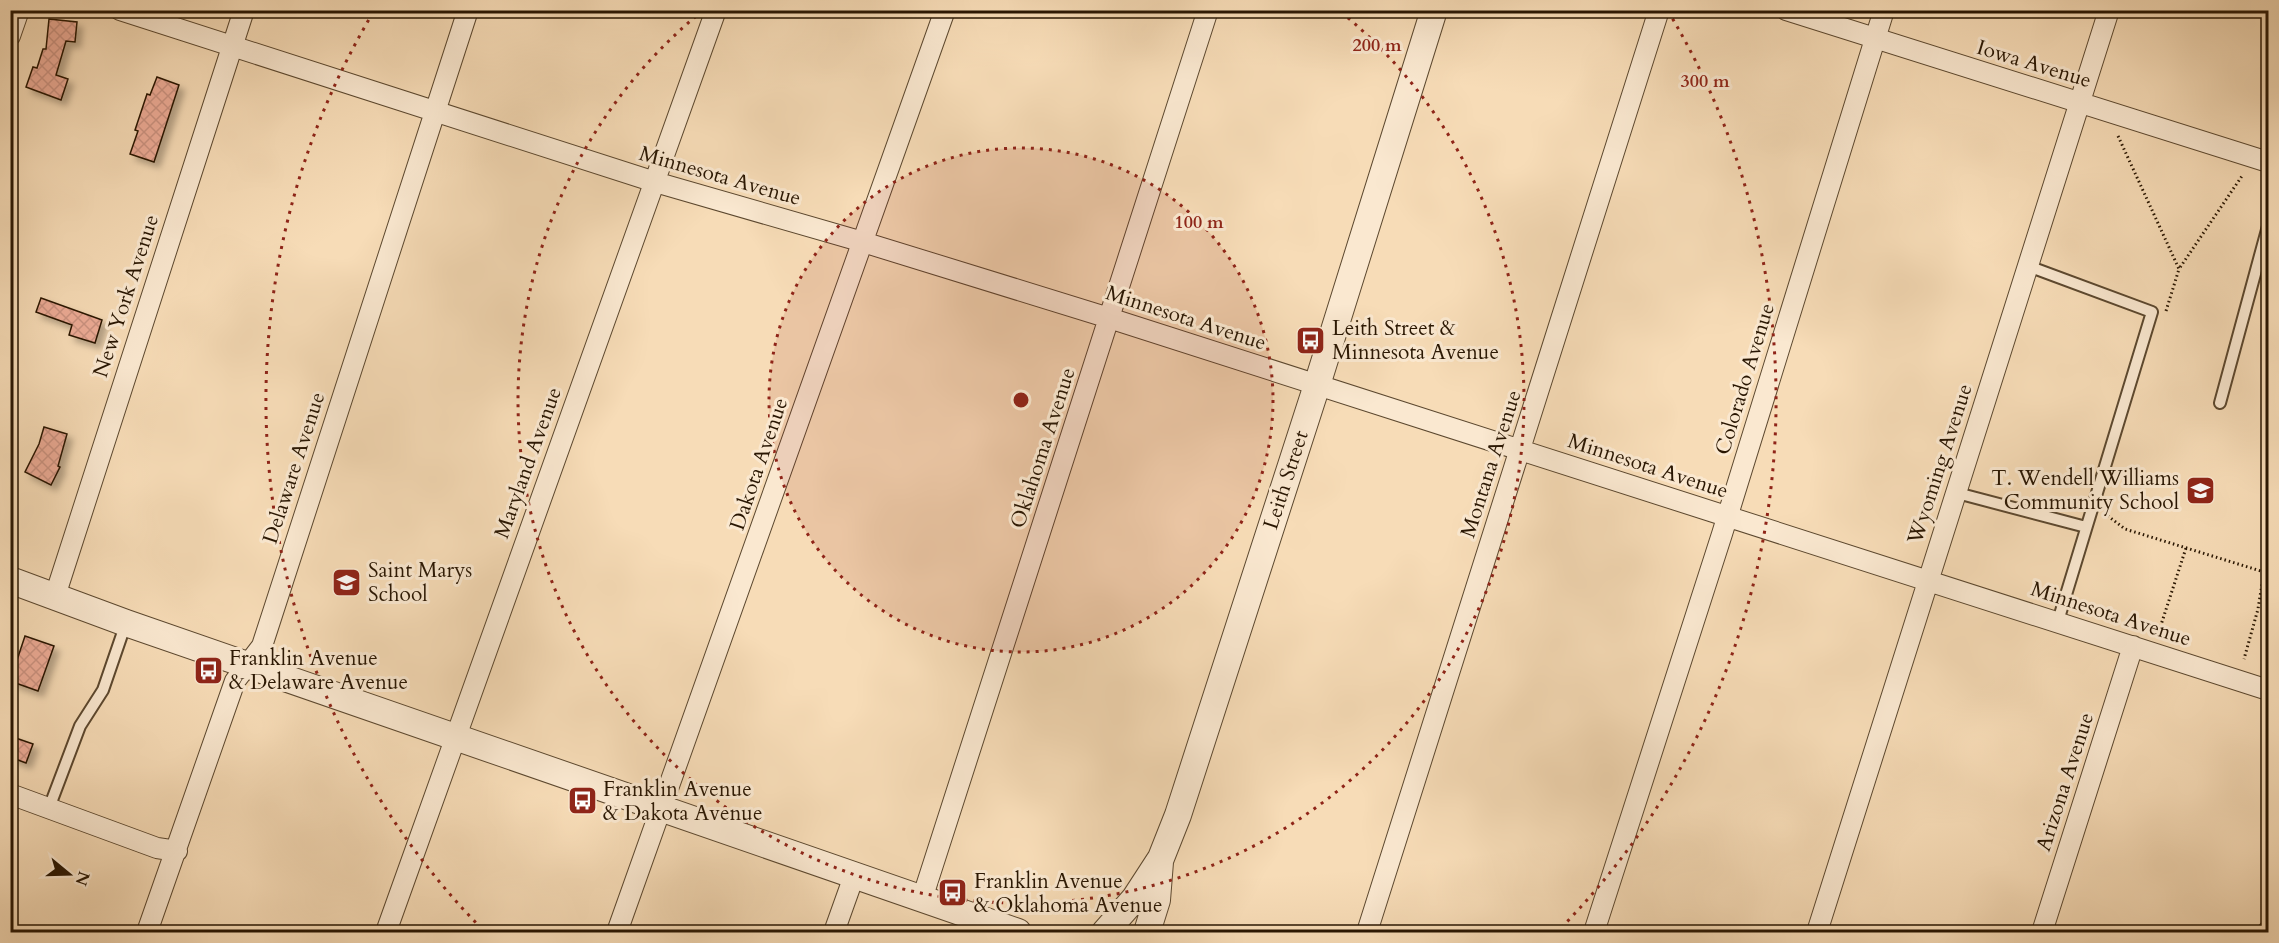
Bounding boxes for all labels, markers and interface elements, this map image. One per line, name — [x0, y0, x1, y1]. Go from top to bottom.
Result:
text: 200 m — [1352, 33, 1402, 58]
street label: Iowa Avenue — [1973, 33, 2095, 95]
text: 300 m — [1680, 69, 1730, 94]
street label: Minnesota Avenue — [636, 139, 804, 213]
text: 100 m — [1174, 210, 1224, 235]
street label: New York Avenue — [86, 211, 166, 381]
street label: Minnesota Avenue — [1102, 278, 1270, 358]
street label: Colorado Avenue — [1708, 300, 1782, 458]
place label: Leith Street & Minnesota Avenue — [1332, 314, 1499, 367]
bus stop icon: Leith Street & Minnesota Avenue — [1295, 324, 1327, 356]
street label: Oklahoma Avenue — [1003, 364, 1083, 532]
street label: Wyoming Avenue — [1900, 380, 1980, 549]
street label: Maryland Avenue — [487, 383, 569, 543]
street label: Montana Avenue — [1453, 387, 1529, 541]
street label: Delaware Avenue — [256, 388, 332, 548]
centre of rings — [1011, 390, 1031, 410]
street label: Dakota Avenue — [723, 394, 795, 534]
street label: Leith Street — [1256, 426, 1316, 533]
street label: Minnesota Avenue — [1564, 426, 1732, 506]
place label: T. Wendell Williams Community School — [1991, 464, 2179, 517]
school or university icon: T. Wendell Williams Community School — [2184, 474, 2216, 506]
place label: Saint Marys School — [368, 556, 472, 609]
school or university icon: Saint Marys School — [331, 566, 363, 598]
street label: Minnesota Avenue — [2027, 574, 2195, 654]
place label: Franklin Avenue & Delaware Avenue — [229, 644, 408, 697]
bus stop icon: Franklin Avenue & Delaware Avenue — [192, 654, 224, 686]
street label: Arizona Avenue — [2029, 709, 2101, 855]
place label: Franklin Avenue & Dakota Avenue — [603, 775, 762, 828]
bus stop icon: Franklin Avenue & Dakota Avenue — [566, 785, 598, 817]
north arrow — [39, 844, 99, 904]
place label: Franklin Avenue & Oklahoma Avenue — [974, 867, 1163, 920]
text: N — [70, 868, 95, 889]
bus stop icon: Franklin Avenue & Oklahoma Avenue — [937, 877, 969, 909]

